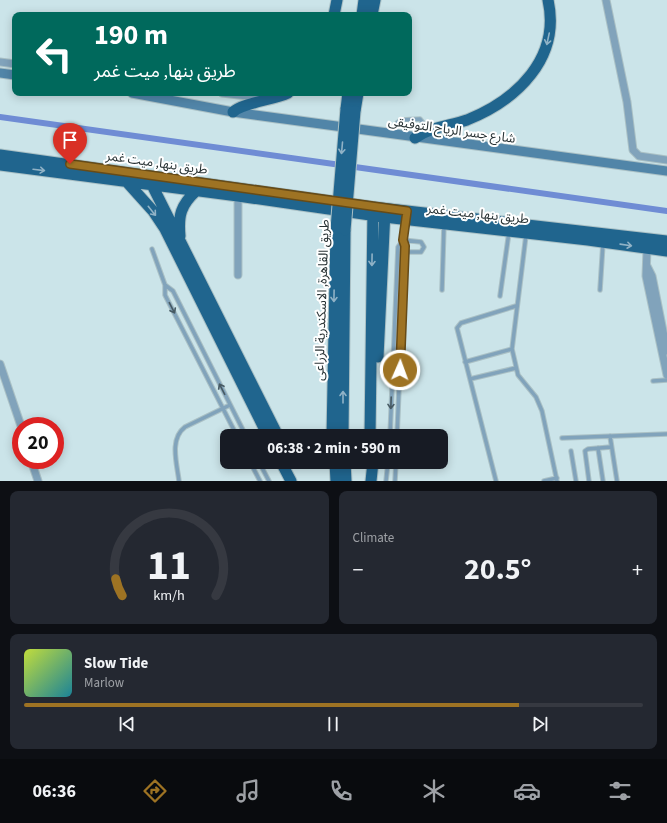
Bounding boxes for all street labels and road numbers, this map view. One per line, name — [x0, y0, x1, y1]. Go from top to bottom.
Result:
street label: شارع جسر الرياح التوفيقى — [387, 112, 517, 149]
street label: طريق بنها, ميت غمر — [104, 147, 209, 179]
street label: طريق بنها, ميت غمر — [425, 200, 530, 228]
street label: طريق القاهرة, الاسكندرية الزراعى — [310, 219, 334, 381]

